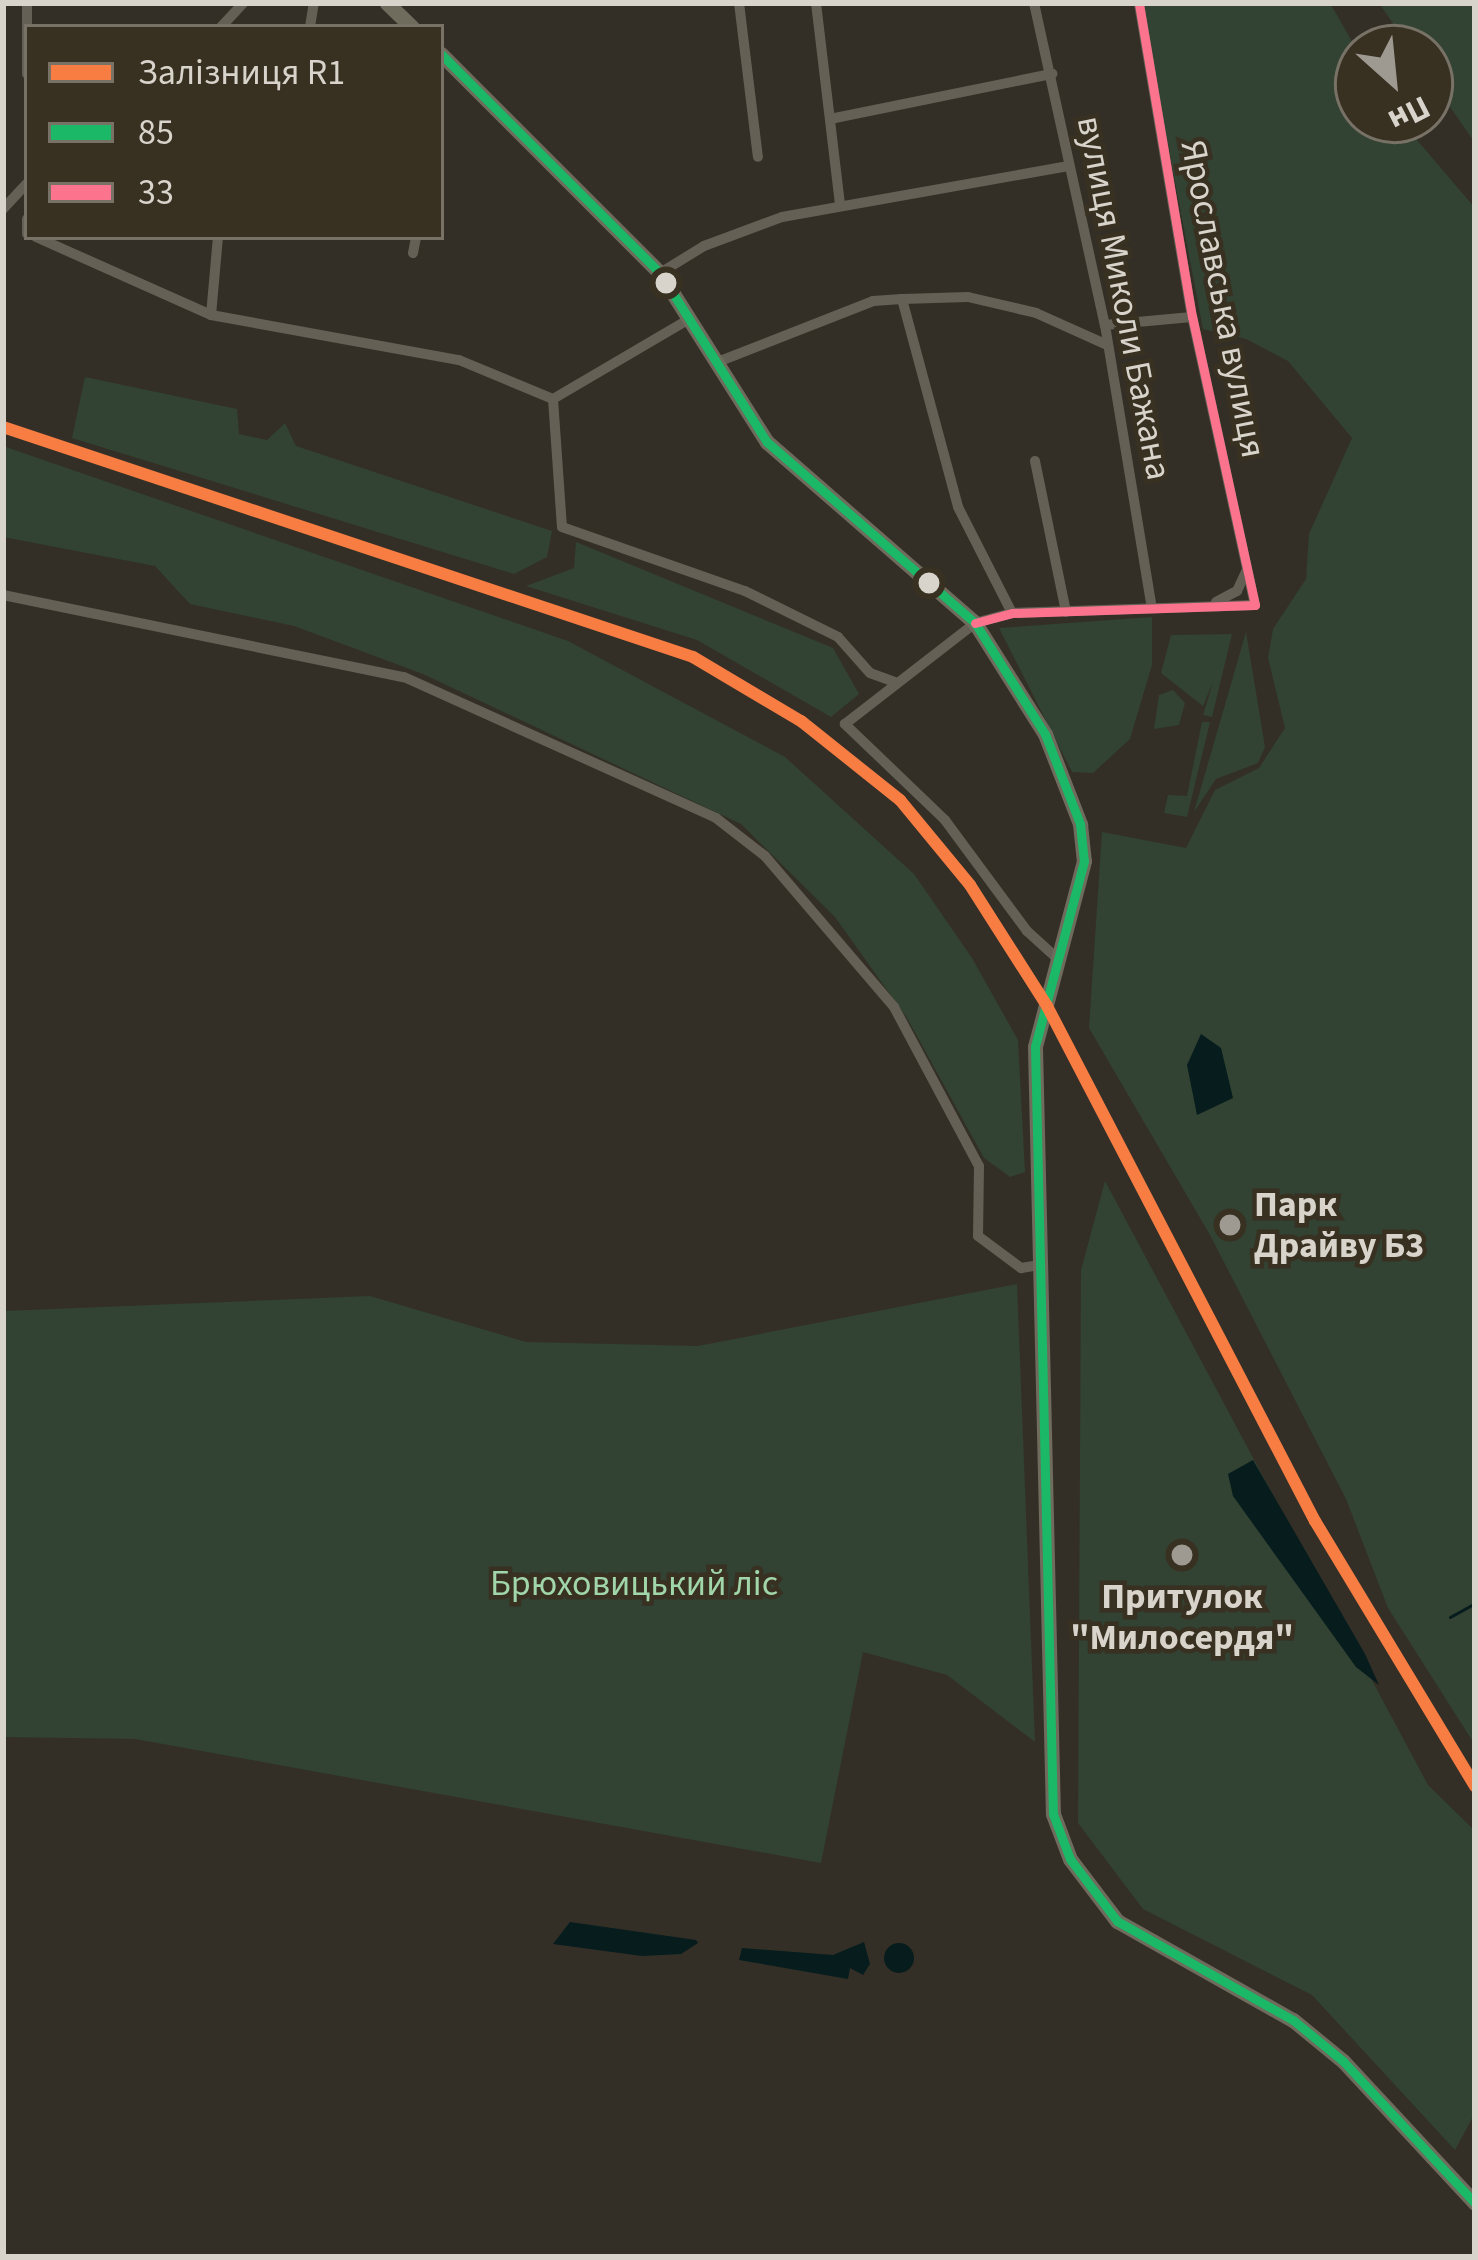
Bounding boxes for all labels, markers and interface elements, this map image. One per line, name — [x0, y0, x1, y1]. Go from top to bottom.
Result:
legend — [24, 24, 444, 240]
north arrow — [1334, 24, 1454, 144]
text: Залізниця R1 — [138, 47, 345, 98]
text: Пн — [1380, 84, 1438, 144]
text: 85 — [138, 107, 174, 158]
street label: вулиця Миколи Бажана — [1068, 112, 1180, 484]
street label: Ярославська вулиця — [1171, 137, 1275, 461]
text: 33 — [138, 167, 174, 218]
unlabelled marker — [655, 272, 677, 294]
unlabelled marker — [918, 572, 940, 594]
place label: Парк Драйву Б3 — [1254, 1182, 1424, 1267]
marker: Парк Драйву Б3 — [1217, 1212, 1243, 1238]
marker: Притулок "Милосердя" — [1169, 1542, 1195, 1568]
park label: Брюховицький ліс — [490, 1562, 778, 1606]
place label: Притулок "Милосердя" — [1070, 1574, 1294, 1659]

